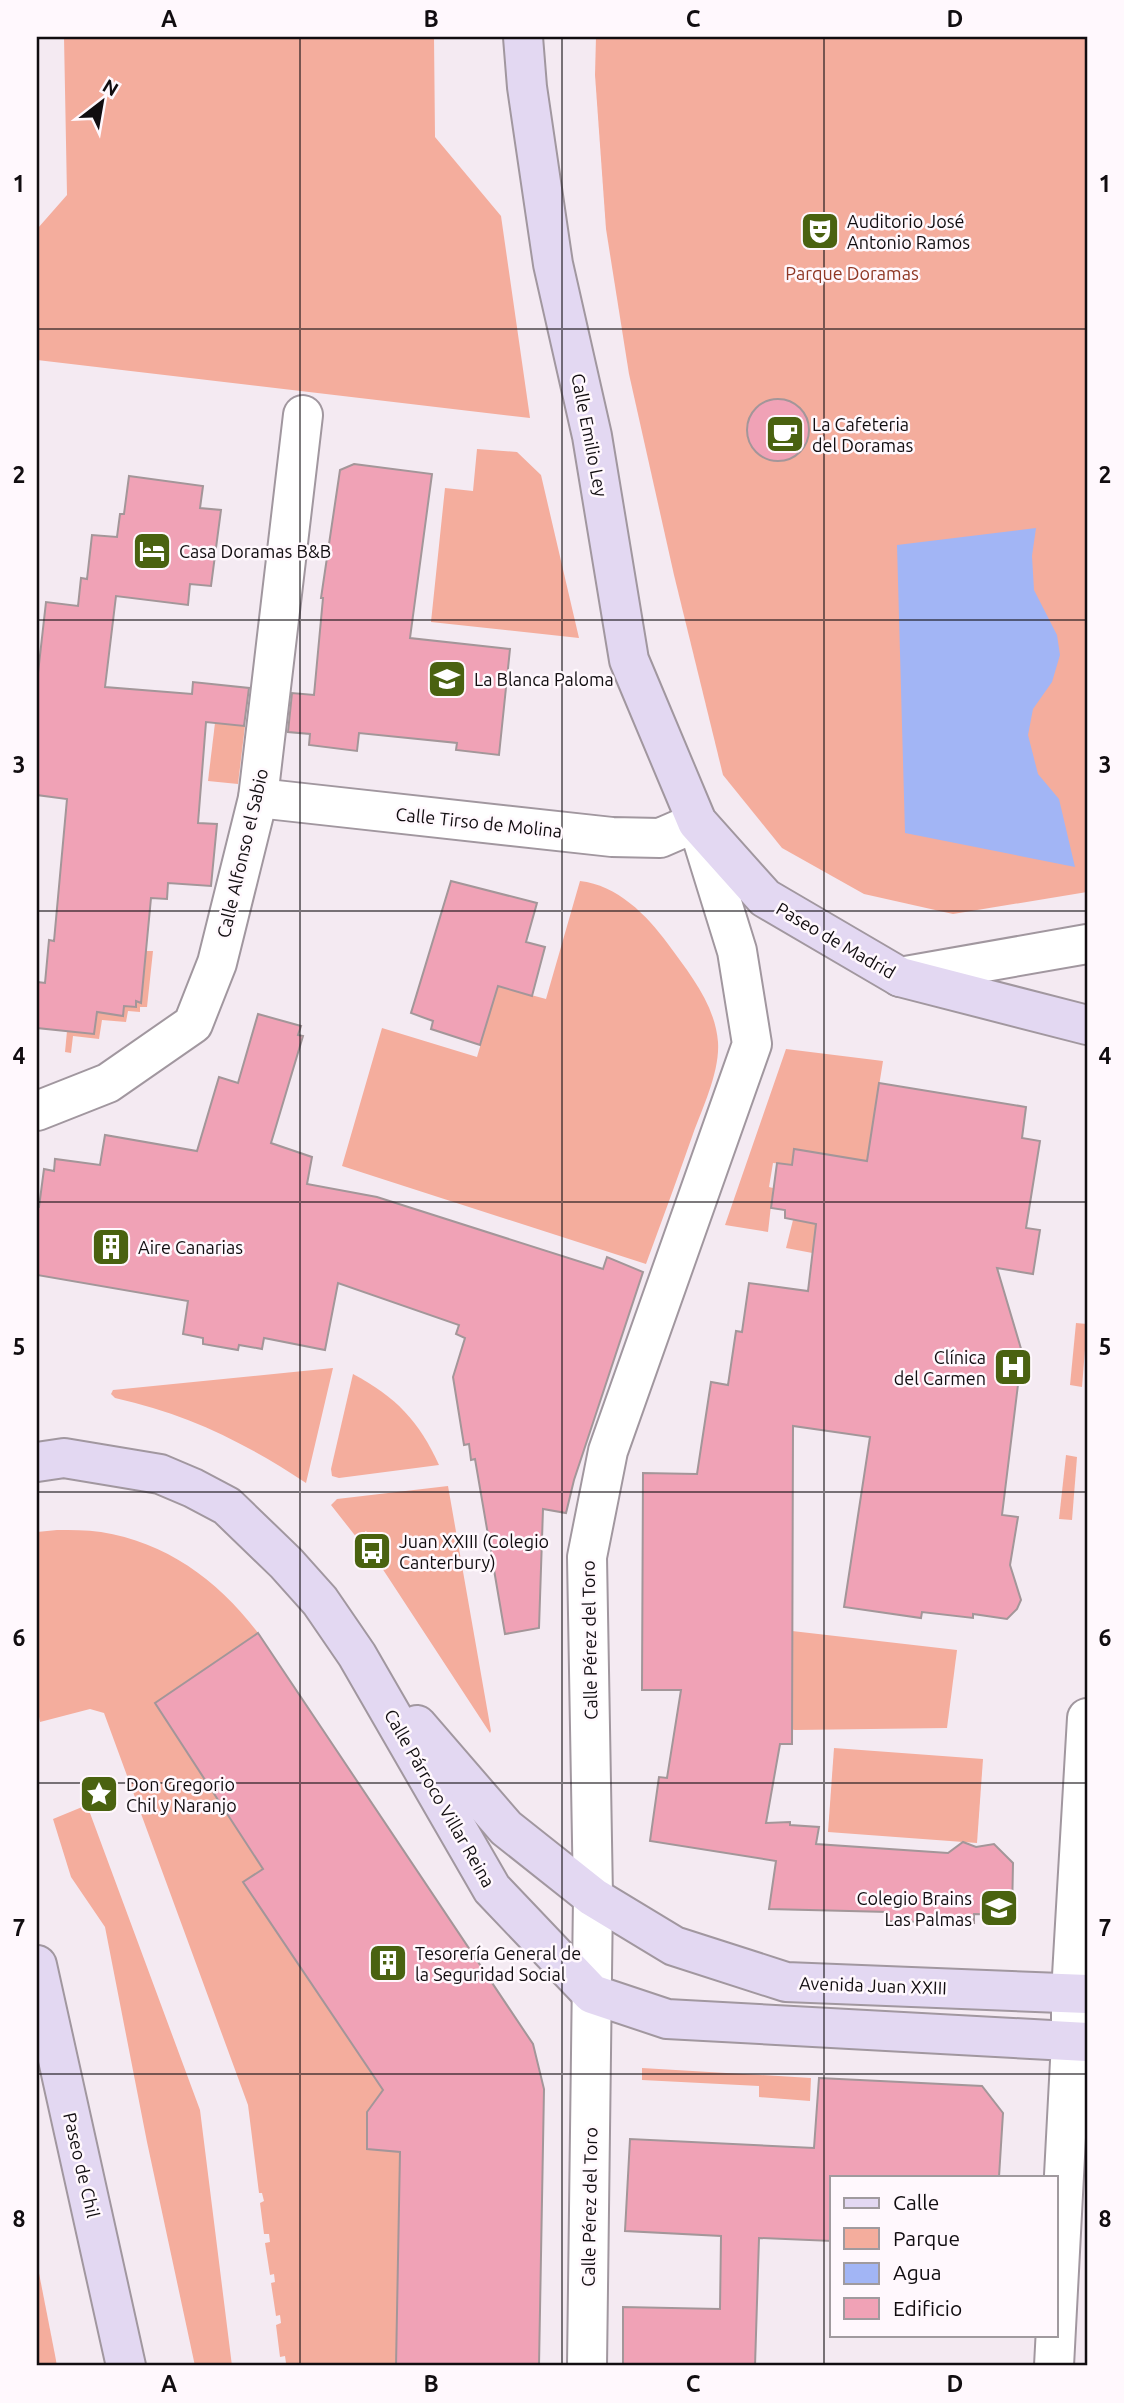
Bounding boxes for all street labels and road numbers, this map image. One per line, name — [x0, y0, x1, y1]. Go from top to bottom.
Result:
street label: Calle Emilio Ley — [568, 372, 612, 499]
street label: Calle Alfonso el Sabio — [213, 766, 271, 940]
street label: Calle Tirso de Molina — [395, 803, 563, 841]
street label: Paseo de Madrid — [773, 898, 899, 982]
street label: Calle Pérez del Toro — [578, 1560, 600, 1720]
street label: Calle Párroco Villar Reina — [381, 1706, 499, 1890]
street label: Avenida Juan XXIII — [799, 1972, 947, 1998]
street label: Paseo de Chil — [60, 2110, 104, 2220]
street label: Calle Pérez del Toro — [578, 2127, 600, 2287]

